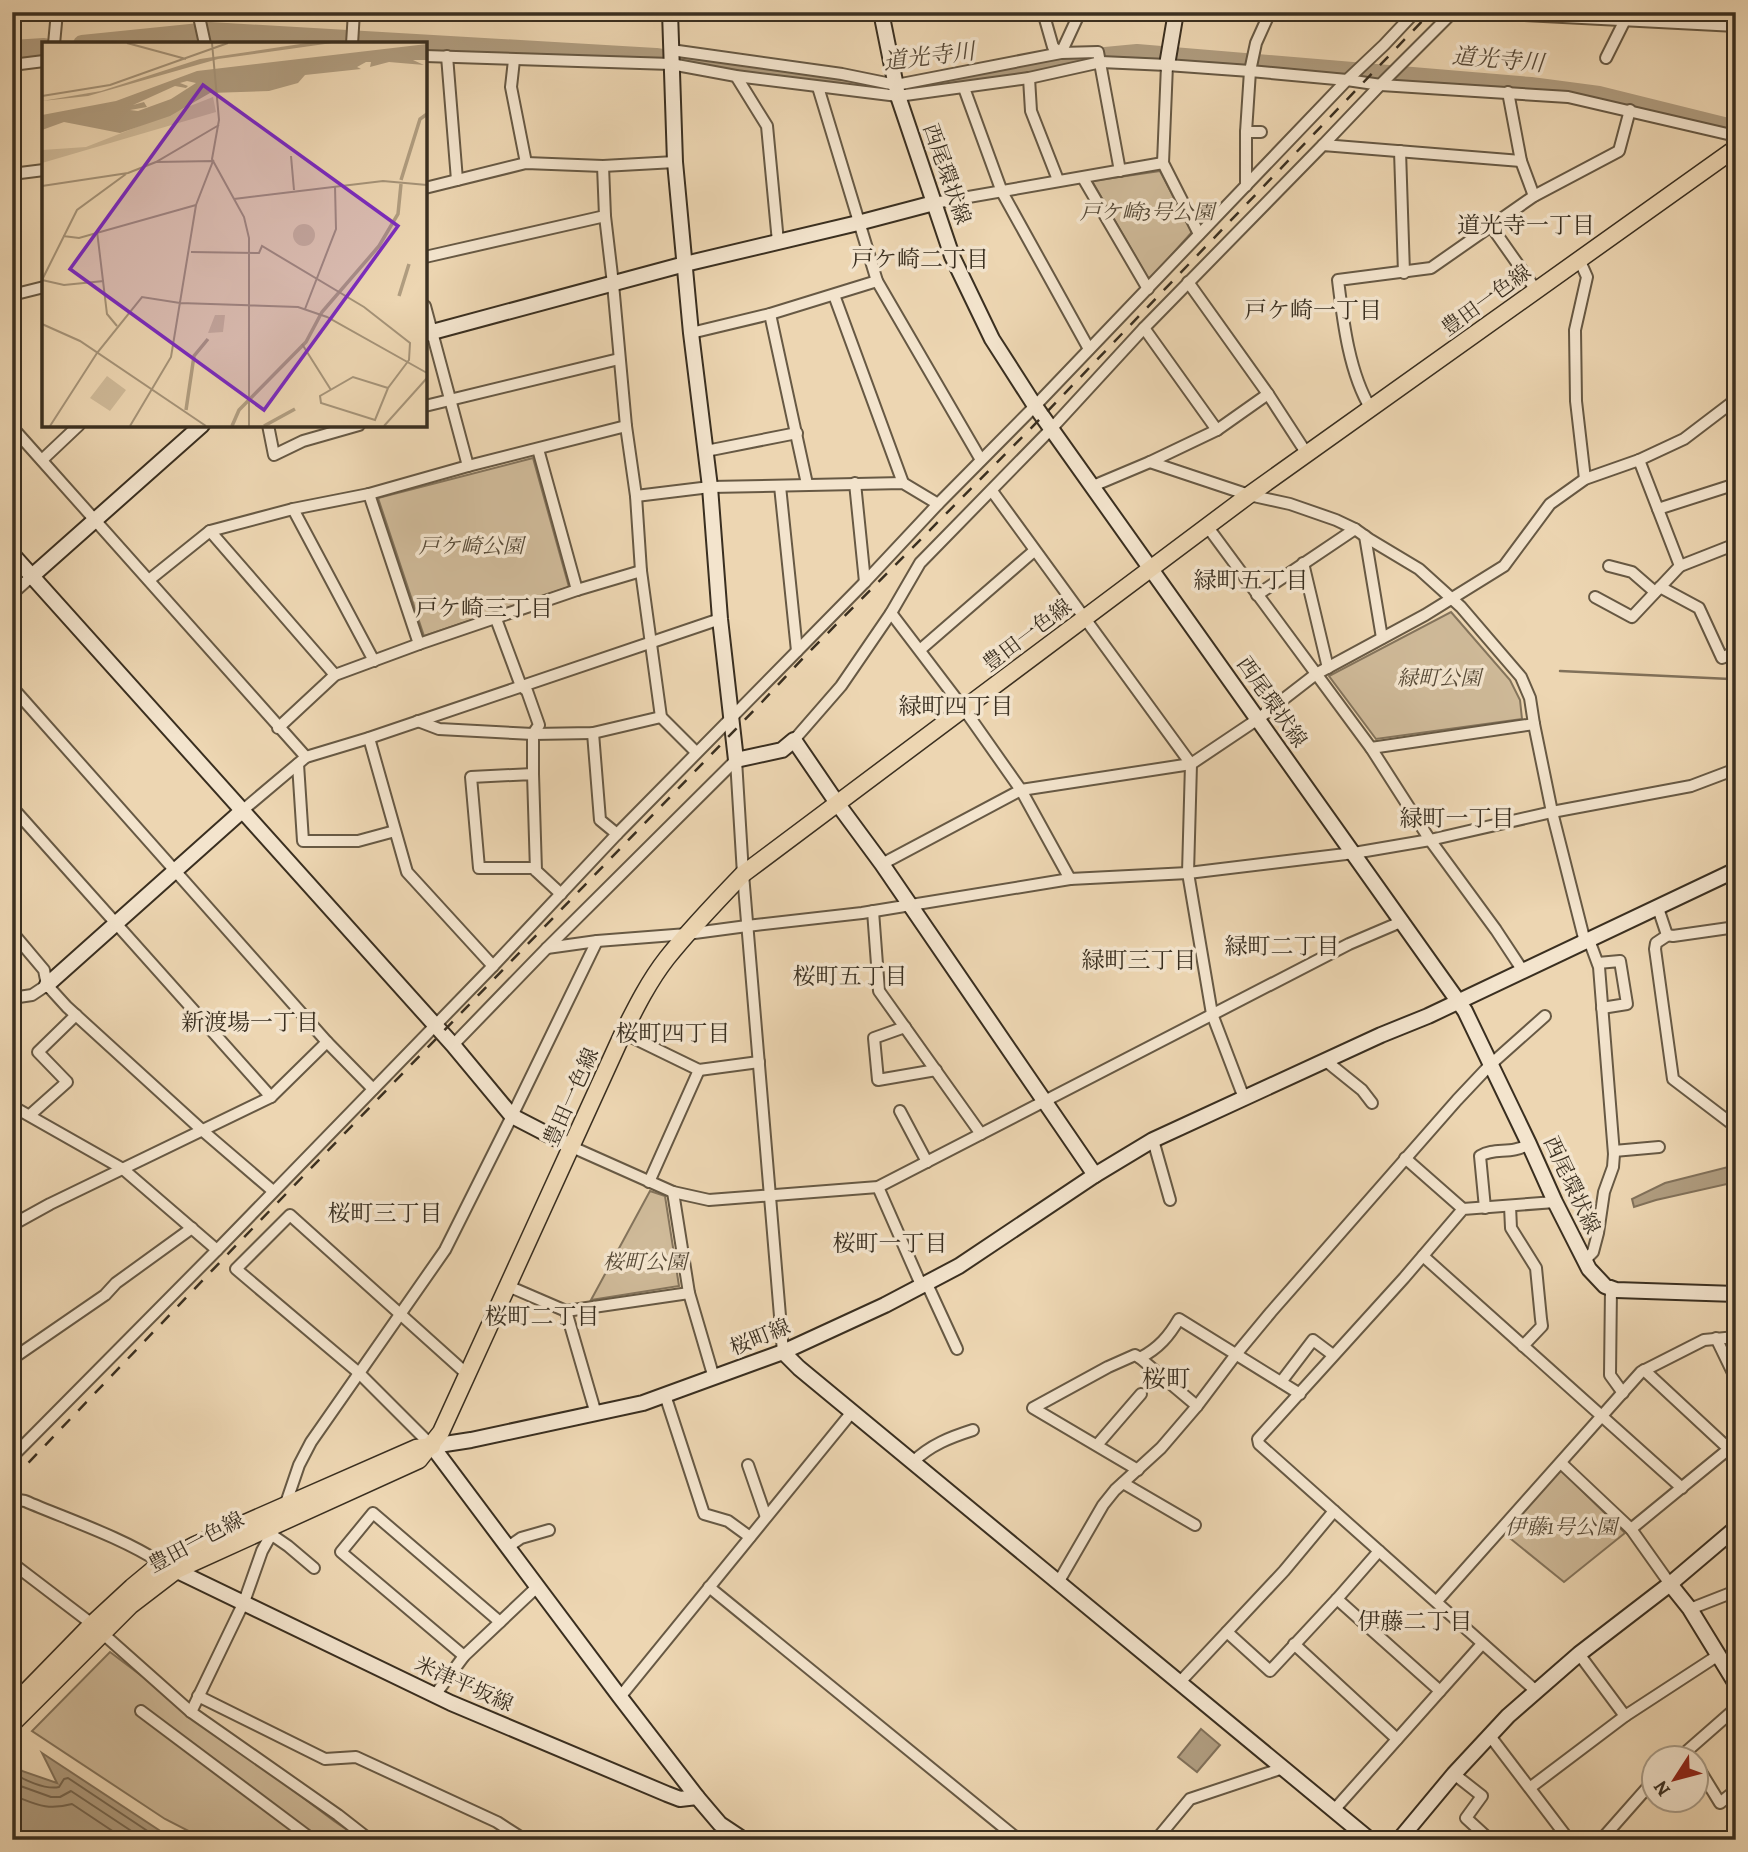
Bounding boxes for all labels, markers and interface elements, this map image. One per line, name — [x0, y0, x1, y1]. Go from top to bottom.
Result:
water label: 道光寺川 — [882, 35, 980, 77]
water label: 道光寺川 — [1451, 40, 1548, 79]
inset map — [42, 42, 427, 427]
street label: 西尾環状線 — [917, 120, 977, 228]
park label: 戸ケ崎3号公園 — [1080, 198, 1217, 226]
district label: 道光寺一丁目 — [1457, 210, 1595, 241]
district label: 戸ケ崎二丁目 — [851, 244, 989, 275]
street label: 豊田一色線 — [1435, 258, 1537, 342]
district label: 戸ケ崎一丁目 — [1244, 295, 1382, 326]
park label: 戸ケ崎公園 — [419, 532, 526, 560]
district label: 緑町五丁目 — [1194, 565, 1309, 596]
street label: 豊田一色線 — [977, 592, 1077, 678]
district label: 戸ケ崎三丁目 — [415, 593, 553, 624]
street label: 西尾環状線 — [1230, 651, 1314, 753]
park label: 緑町公園 — [1397, 664, 1484, 692]
district label: 緑町四丁目 — [899, 691, 1014, 722]
district label: 緑町一丁目 — [1400, 803, 1515, 834]
district label: 緑町二丁目 — [1225, 931, 1340, 962]
district label: 緑町三丁目 — [1082, 945, 1197, 976]
district label: 桜町五丁目 — [793, 961, 908, 992]
district label: 新渡場一丁目 — [181, 1007, 319, 1038]
district label: 桜町四丁目 — [616, 1018, 731, 1049]
street label: 豊田一色線 — [537, 1043, 605, 1151]
street label: 西尾環状線 — [1537, 1132, 1607, 1238]
district label: 桜町三丁目 — [328, 1198, 443, 1229]
district label: 桜町一丁目 — [833, 1228, 948, 1259]
park label: 桜町公園 — [603, 1248, 690, 1276]
district label: 桜町二丁目 — [485, 1301, 600, 1332]
street label: 桜町線 — [726, 1312, 794, 1362]
district label: 桜町 — [1142, 1363, 1190, 1395]
street label: 豊田一色線 — [143, 1505, 249, 1579]
park label: 伊藤1号公園 — [1505, 1513, 1620, 1541]
district label: 伊藤二丁目 — [1358, 1606, 1473, 1637]
street label: 米津平坂線 — [410, 1650, 518, 1718]
north arrow — [1640, 1744, 1710, 1814]
text: N — [1647, 1775, 1677, 1802]

